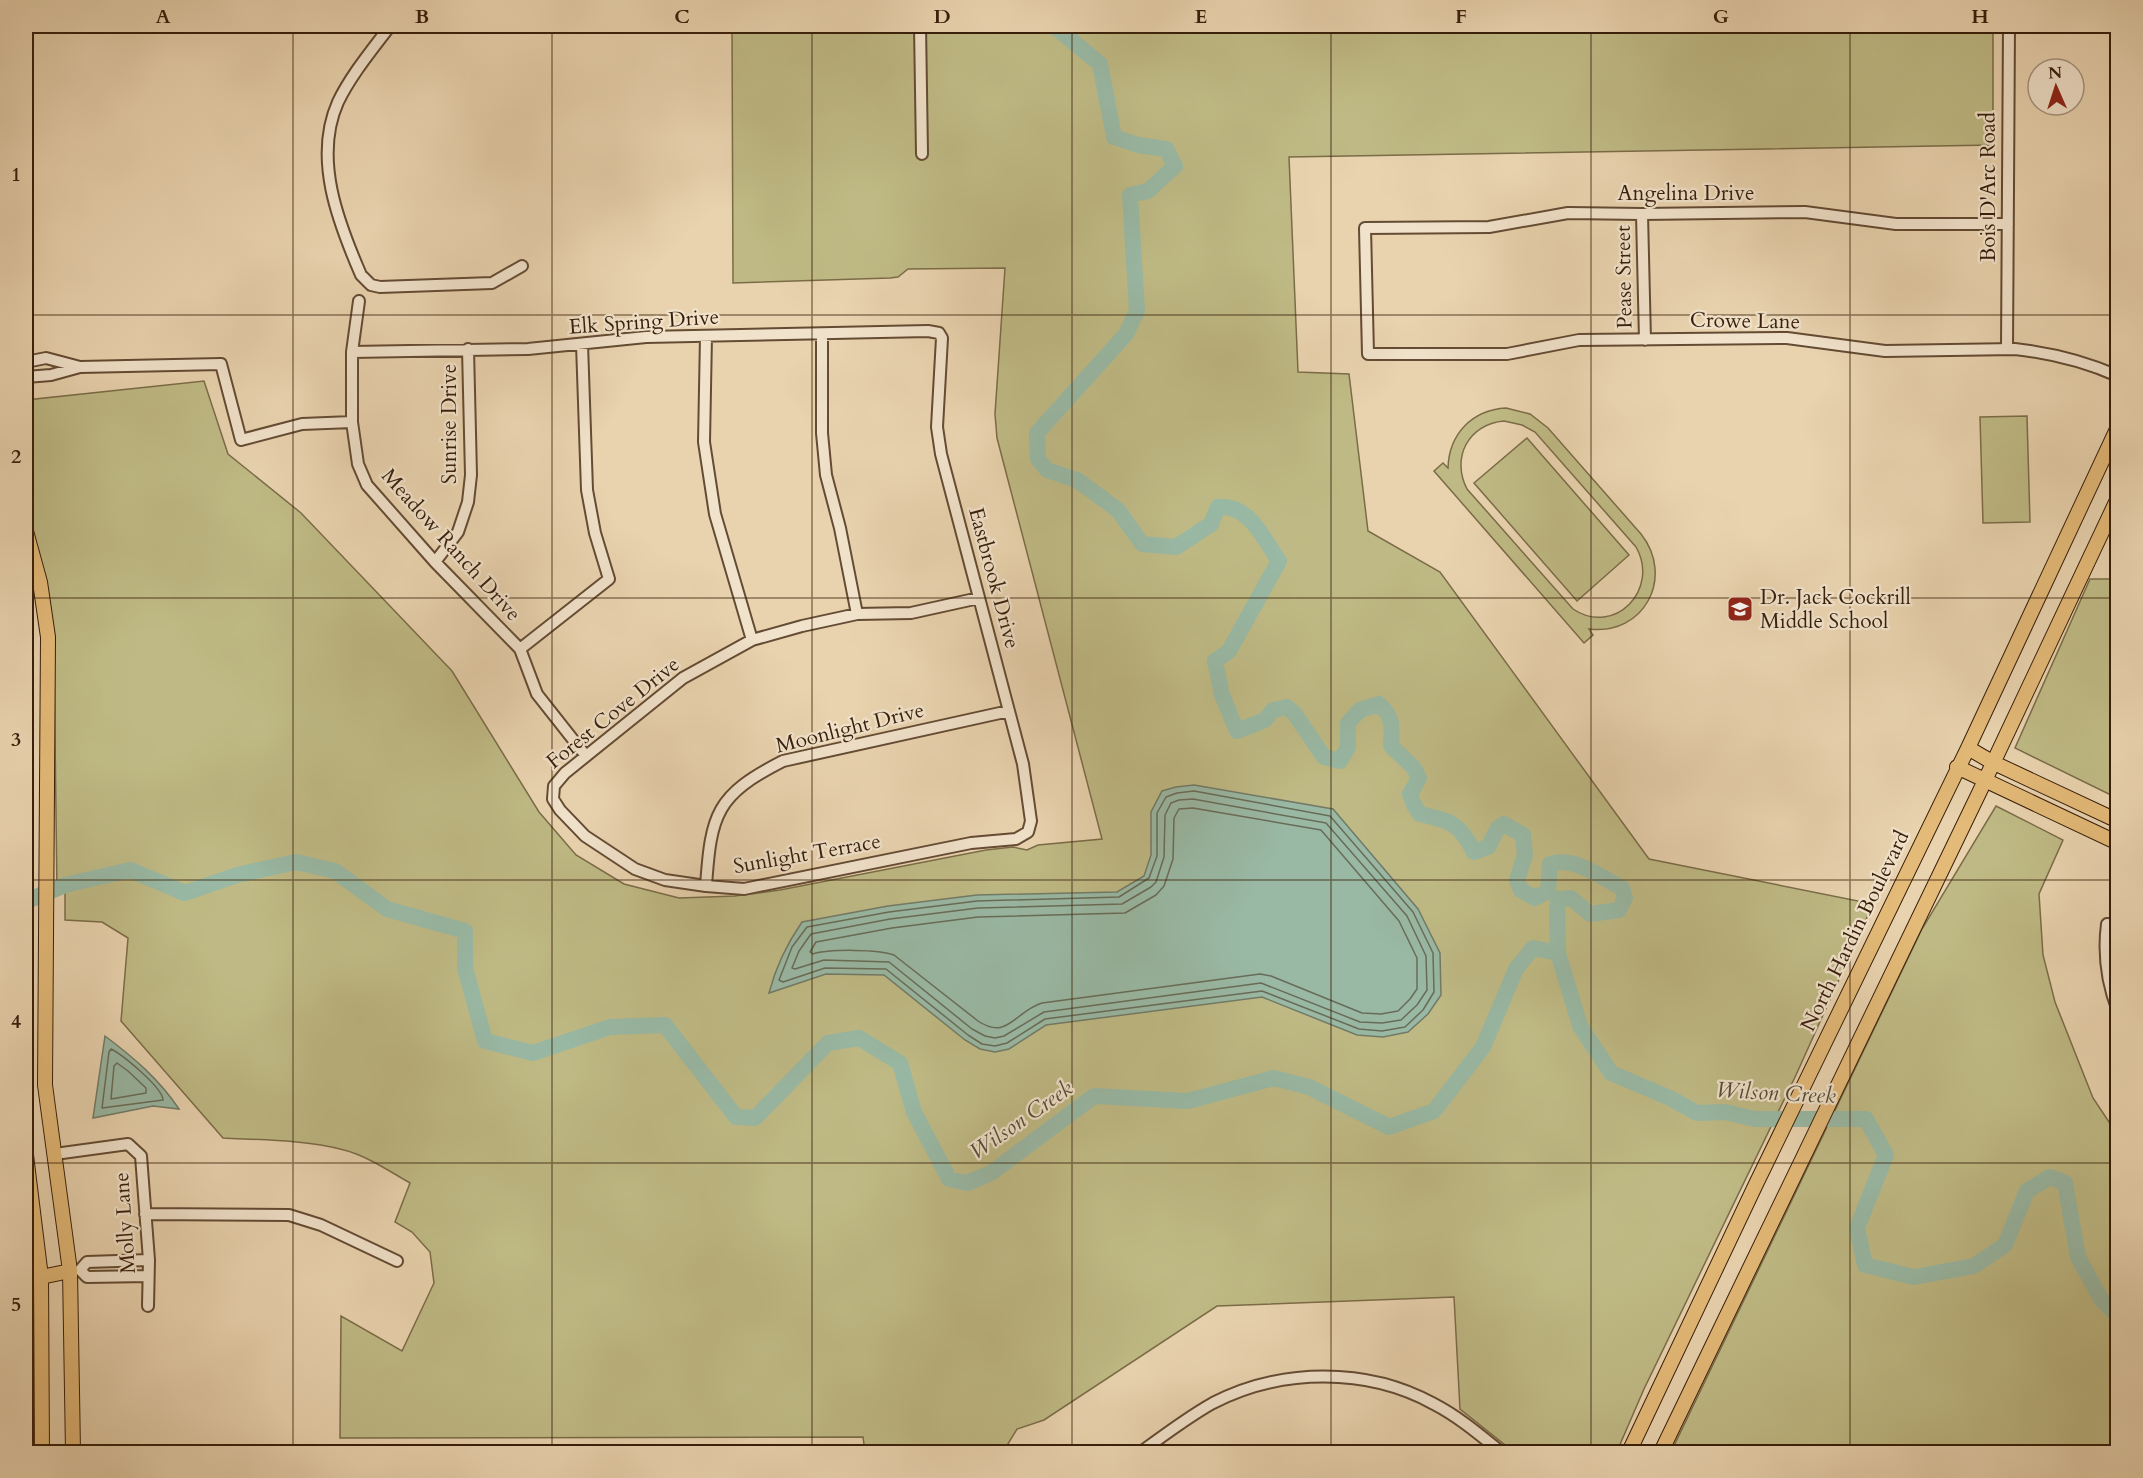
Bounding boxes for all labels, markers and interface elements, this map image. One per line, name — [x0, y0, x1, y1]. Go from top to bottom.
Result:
text: A — [155, 3, 171, 30]
text: B — [415, 3, 429, 30]
text: C — [674, 3, 690, 30]
text: D — [933, 3, 951, 30]
text: E — [1195, 3, 1207, 30]
text: F — [1455, 3, 1467, 30]
text: G — [1713, 3, 1729, 30]
text: H — [1971, 3, 1989, 30]
north arrow — [2026, 57, 2086, 117]
text: N — [2048, 62, 2063, 84]
street label: Bois D'Arc Road — [1974, 112, 2003, 262]
text: 1 — [11, 161, 21, 188]
street label: Angelina Drive — [1618, 179, 1754, 208]
street label: Pease Street — [1609, 225, 1639, 329]
street label: Elk Spring Drive — [568, 302, 720, 342]
street label: Crowe Lane — [1690, 306, 1800, 336]
street label: Sunrise Drive — [435, 364, 464, 484]
text: 2 — [11, 443, 21, 470]
street label: Meadow Ranch Drive — [374, 462, 528, 628]
street label: Eastbrook Drive — [961, 504, 1027, 652]
place label: Dr. Jack Cockrill Middle School — [1760, 583, 1911, 636]
school or university icon: Dr. Jack Cockrill Middle School — [1725, 594, 1755, 624]
street label: Forest Cove Drive — [540, 650, 686, 776]
street label: Moonlight Drive — [773, 696, 927, 760]
text: 3 — [11, 726, 21, 753]
street label: North Hardin Boulevard — [1794, 826, 1916, 1036]
street label: Sunlight Terrace — [731, 827, 883, 881]
text: 4 — [11, 1008, 21, 1035]
water label: Wilson Creek — [963, 1073, 1079, 1167]
water label: Wilson Creek — [1715, 1075, 1837, 1111]
street label: Molly Lane — [107, 1171, 143, 1275]
text: 5 — [11, 1291, 21, 1318]

